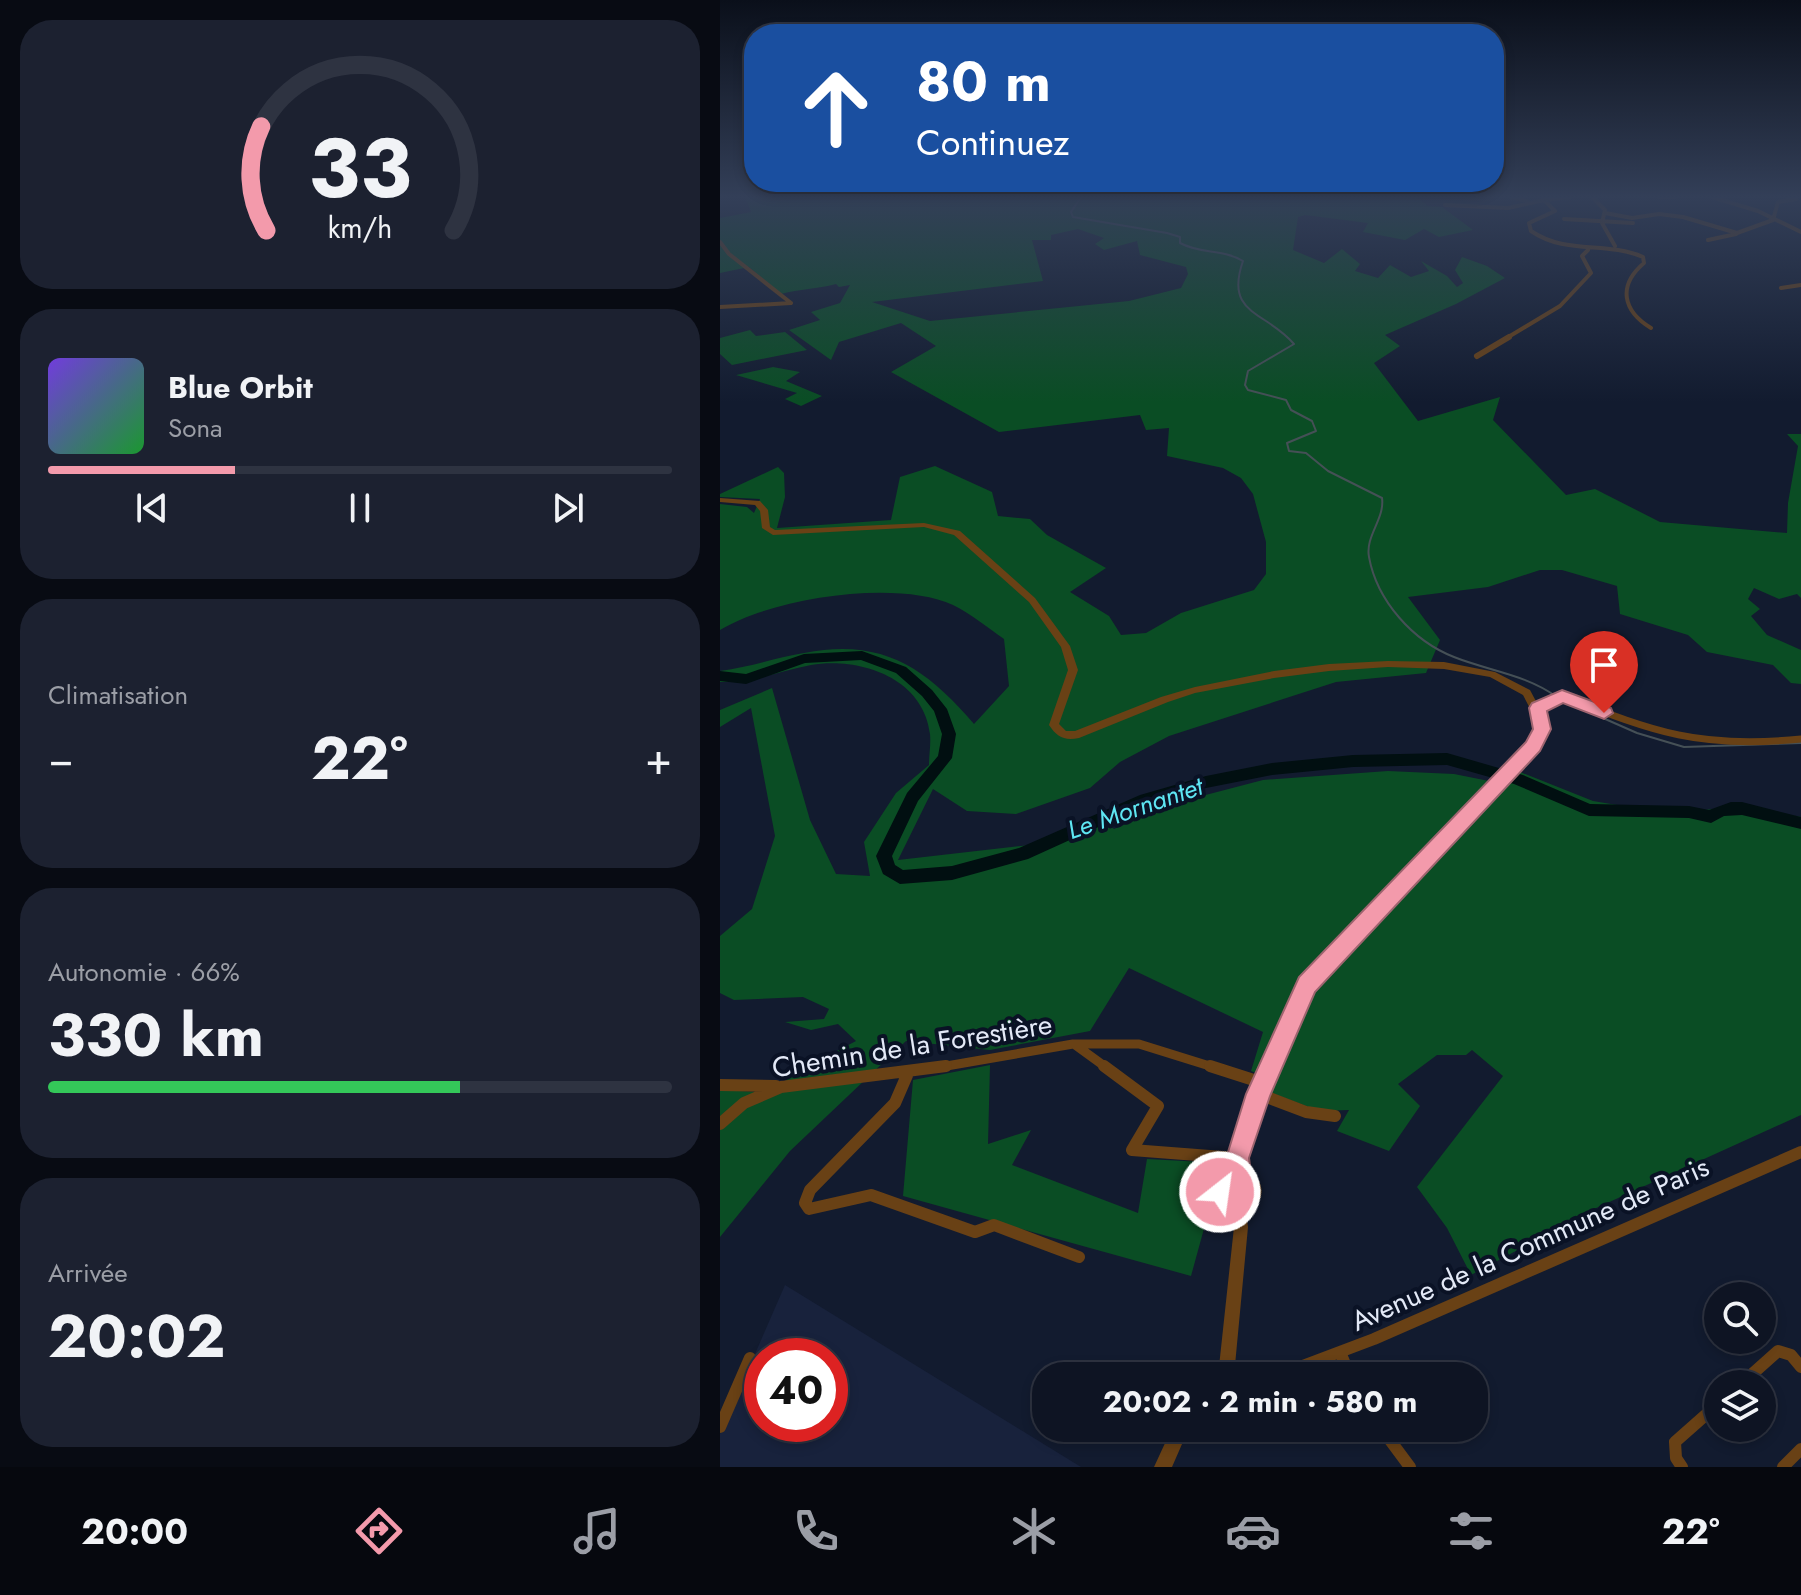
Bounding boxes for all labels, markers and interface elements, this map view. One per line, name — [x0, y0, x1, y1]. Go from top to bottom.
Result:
text: 80 m — [916, 41, 1051, 122]
icon: ahead — [784, 56, 888, 160]
text: 33 — [308, 107, 412, 227]
text: Continuez — [916, 116, 1070, 168]
text: km/h — [328, 207, 392, 249]
text: Blue Orbit — [168, 366, 313, 409]
text: Sona — [168, 409, 223, 447]
icon: previous — [130, 486, 174, 530]
icon: pause — [338, 486, 382, 530]
icon: next — [546, 486, 590, 530]
pin — [1570, 631, 1638, 713]
icon: arrive — [1582, 643, 1626, 687]
text: Climatisation — [48, 676, 188, 714]
text: 22° — [311, 715, 408, 802]
text: − — [48, 727, 74, 791]
text: + — [645, 727, 672, 791]
water label: Le Mornantet — [1062, 766, 1210, 849]
text: Autonomie · 66% — [48, 953, 240, 991]
text: 330 km — [48, 992, 264, 1079]
street label: Chemin de la Forestière — [769, 1004, 1055, 1088]
street label: Avenue de la Commune de Paris — [1344, 1146, 1716, 1342]
position arrow — [1178, 1150, 1262, 1234]
text: Arrivée — [48, 1254, 128, 1292]
map controls — [1704, 1282, 1776, 1442]
button: search — [1704, 1282, 1776, 1354]
text: 20:02 — [48, 1293, 225, 1380]
speed limit sign: 40 — [744, 1338, 848, 1442]
button: layers — [1704, 1370, 1776, 1442]
text: 20:02 · 2 min · 580 m — [1103, 1380, 1417, 1423]
icon: directions — [351, 1503, 407, 1559]
icon: music — [569, 1503, 625, 1559]
icon: phone — [788, 1503, 844, 1559]
icon: climate — [1006, 1503, 1062, 1559]
icon: car — [1225, 1503, 1281, 1559]
icon: filters — [1443, 1503, 1499, 1559]
text: 20:00 — [81, 1505, 188, 1557]
text: 22° — [1662, 1505, 1720, 1557]

